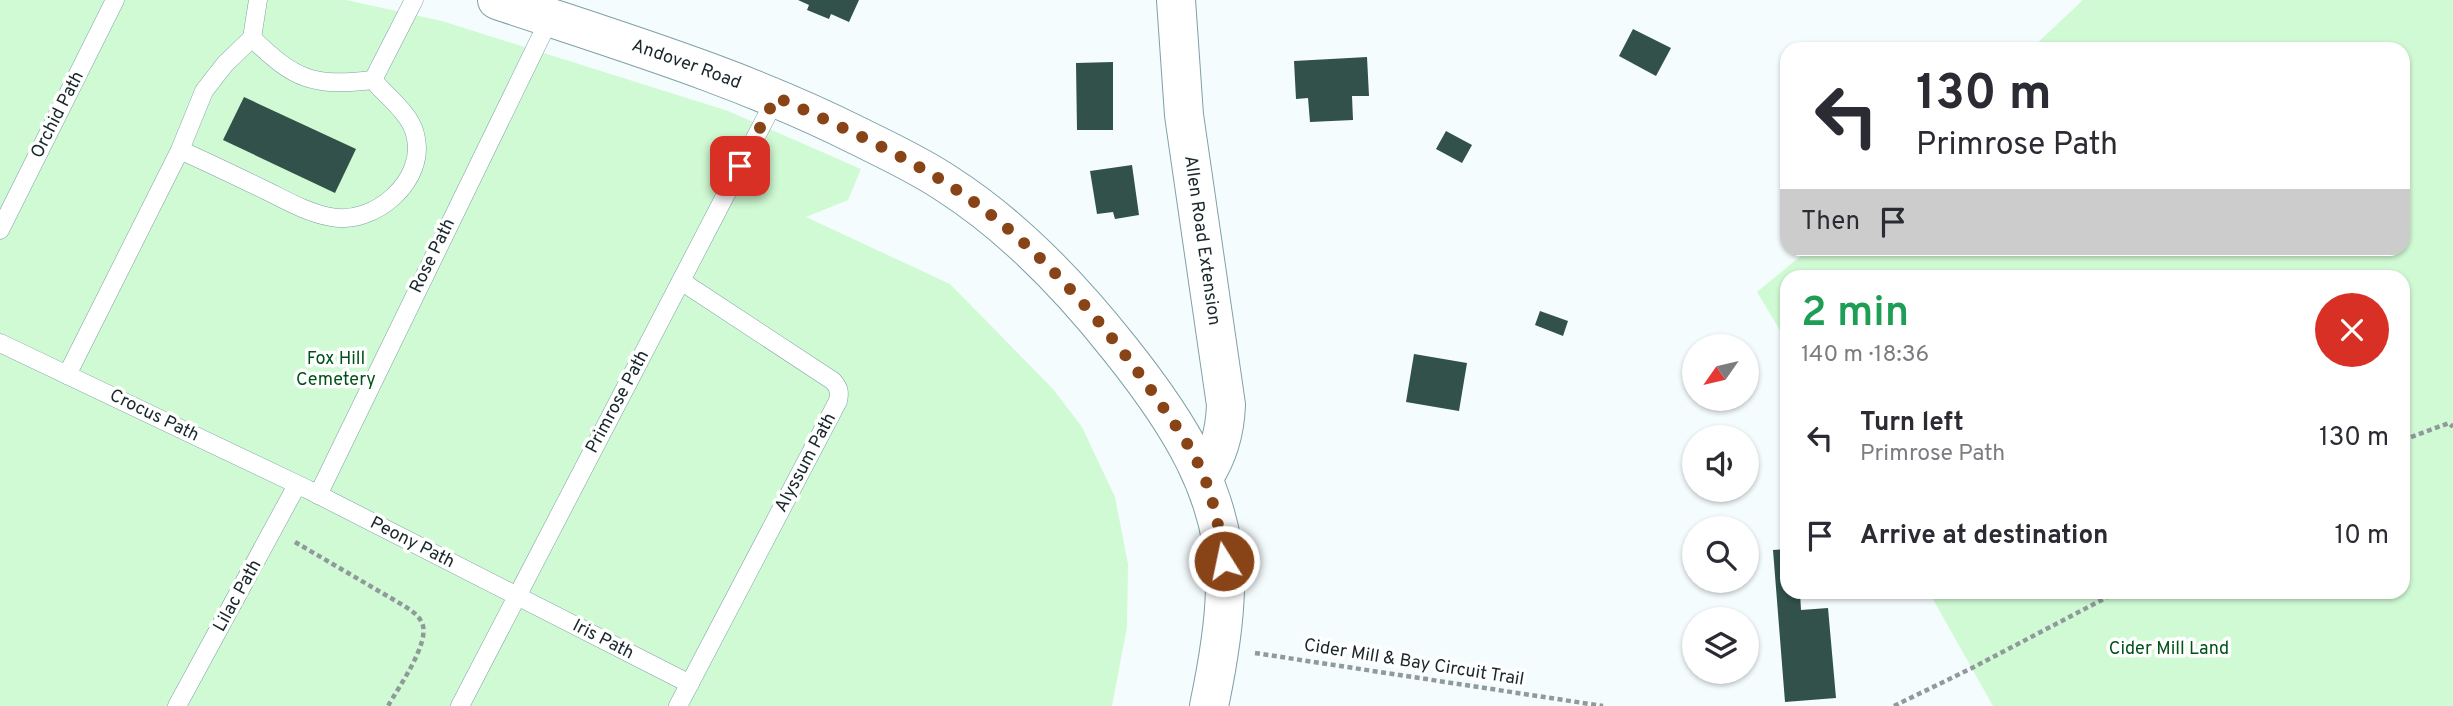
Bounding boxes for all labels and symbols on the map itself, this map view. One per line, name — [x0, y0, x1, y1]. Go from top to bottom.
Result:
street label: Andover Road — [629, 34, 744, 95]
street label: Orchid Path — [26, 68, 90, 162]
pin — [710, 136, 770, 196]
street label: Allen Road Extension — [1178, 154, 1226, 327]
street label: Rose Path — [405, 215, 461, 297]
north arrow — [1682, 334, 1759, 411]
street label: Primrose Path — [581, 346, 655, 458]
park label: Fox Hill Cemetery — [296, 348, 376, 392]
street label: Crocus Path — [105, 384, 203, 448]
street label: Alyssum Path — [770, 409, 842, 517]
street label: Peony Path — [366, 512, 458, 574]
position arrow — [1187, 524, 1261, 598]
street label: Lilac Path — [209, 556, 267, 636]
street label: Iris Path — [568, 615, 638, 665]
street label: Cider Mill & Bay Circuit Trail — [1302, 634, 1526, 692]
park label: Cider Mill Land — [2109, 638, 2229, 661]

